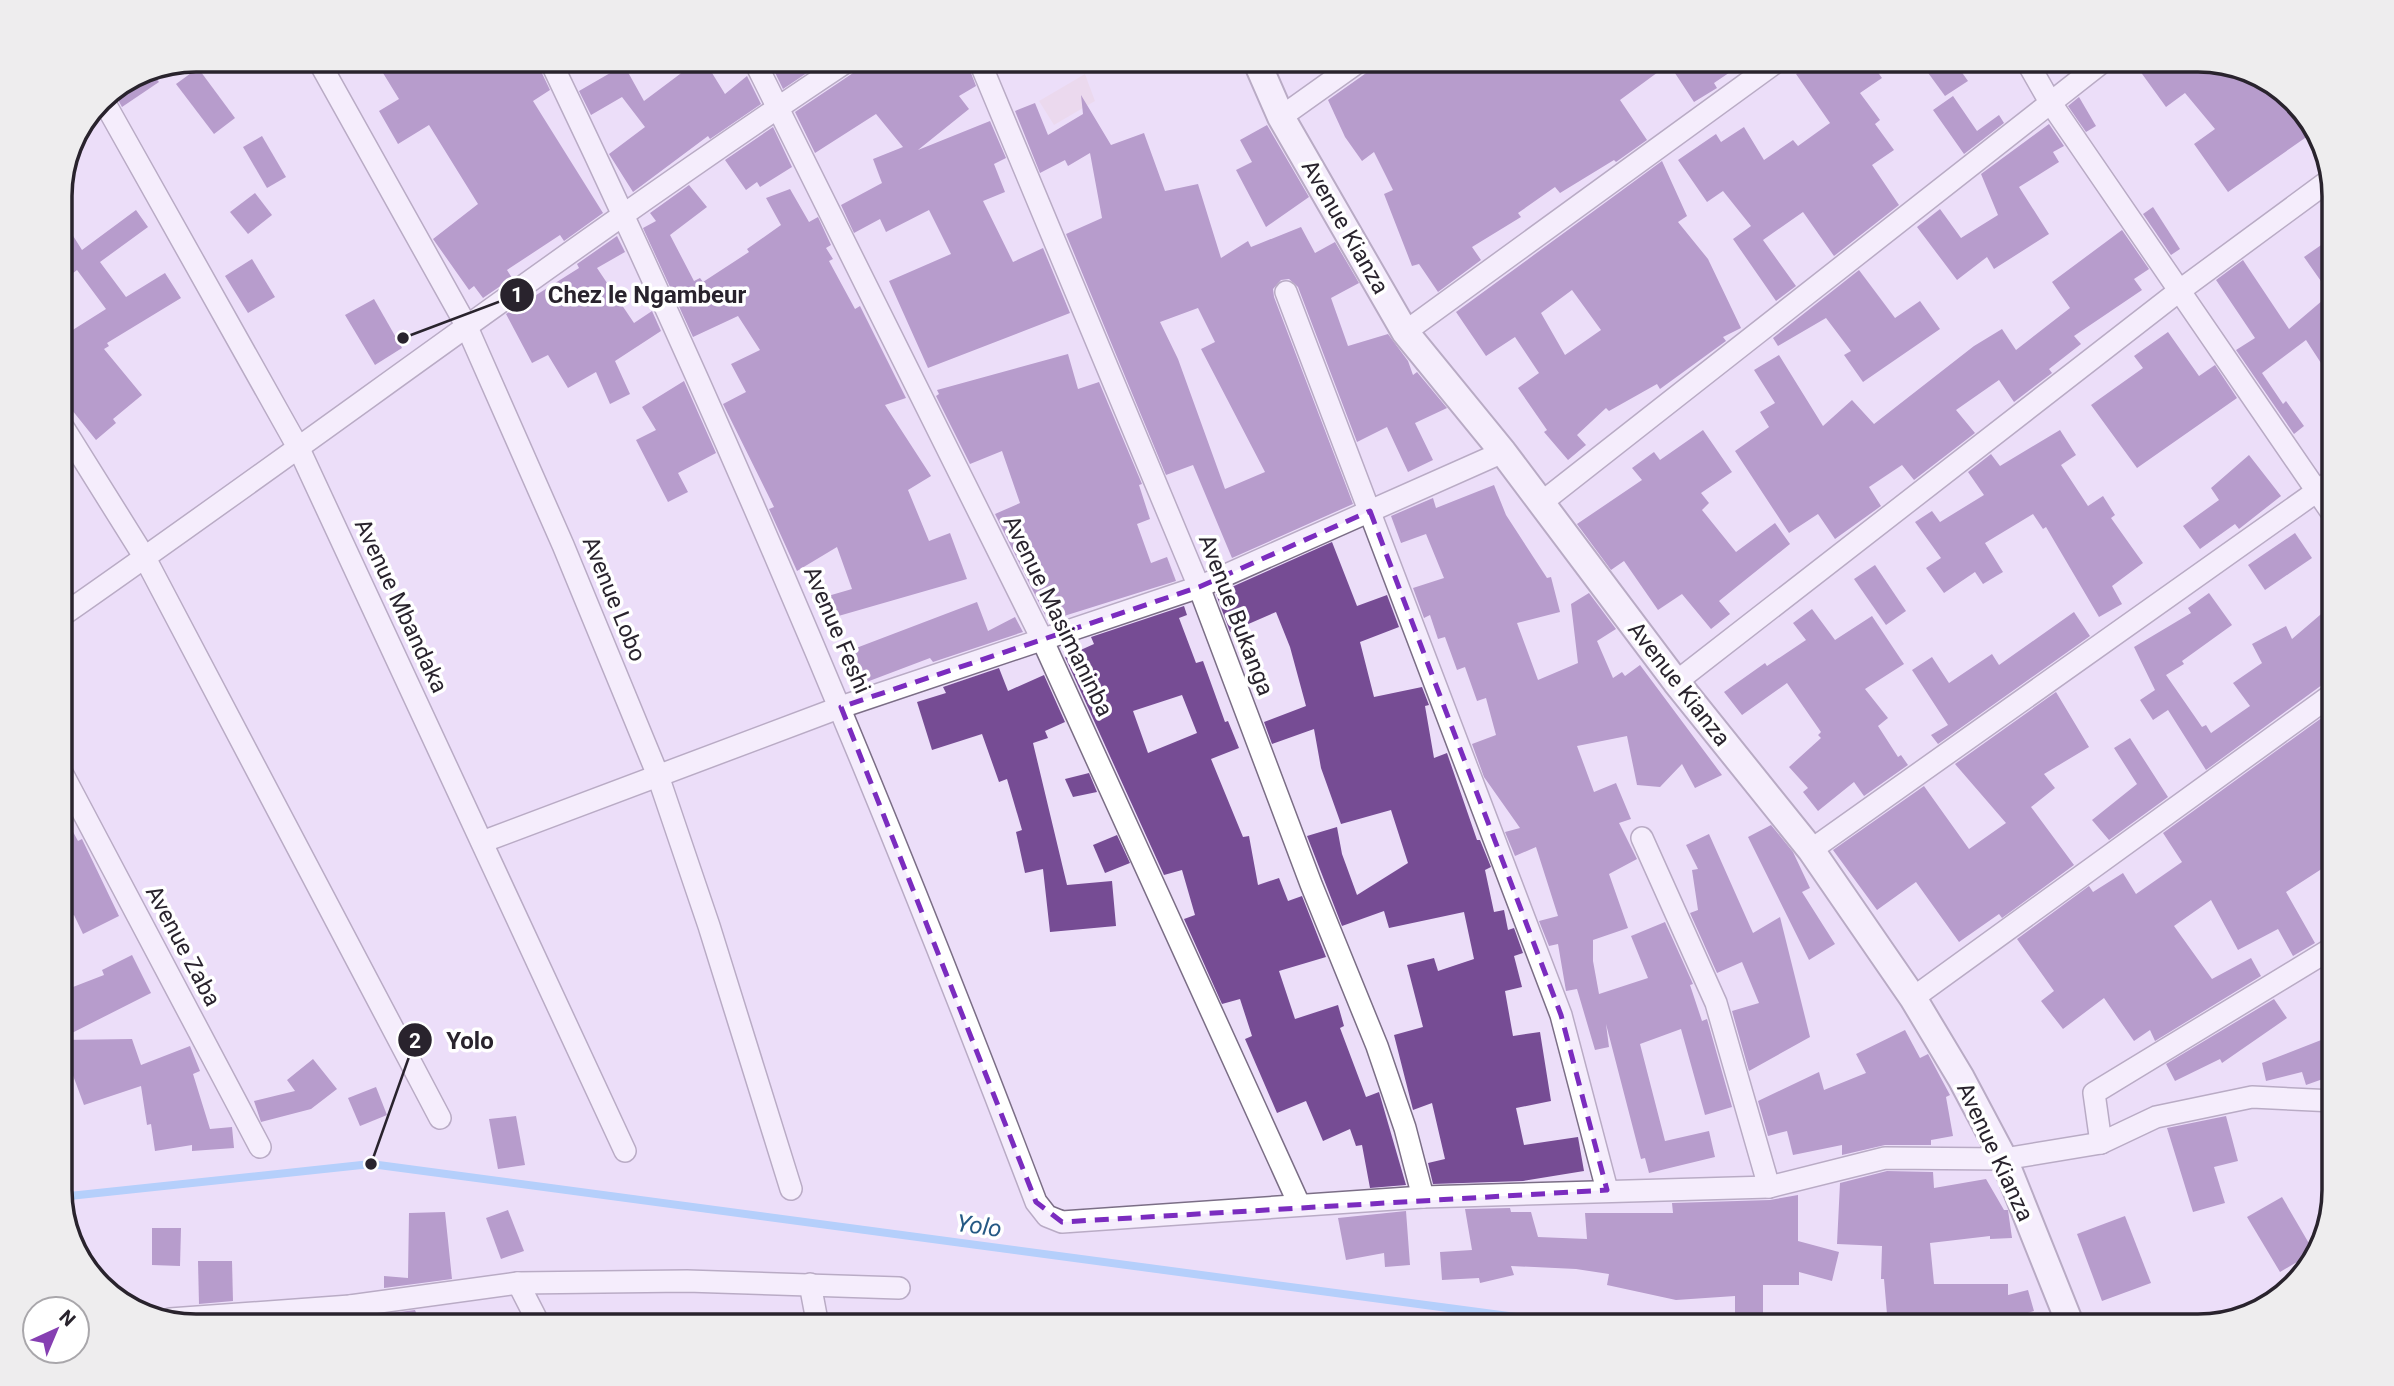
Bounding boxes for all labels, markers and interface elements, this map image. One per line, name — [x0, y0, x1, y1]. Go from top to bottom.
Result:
street label: Avenue Kianza — [1296, 155, 1394, 299]
callout: Chez le Ngambeur — [499, 272, 761, 317]
text: Chez le Ngambeur — [548, 281, 746, 309]
text: 1 — [511, 283, 523, 307]
street label: Avenue Masimaninba — [998, 511, 1118, 721]
street label: Avenue Mbandaka — [349, 515, 453, 697]
street label: Avenue Bukanga — [1193, 531, 1279, 699]
street label: Avenue Lobo — [577, 533, 651, 665]
street label: Avenue Feshi — [798, 562, 876, 698]
street label: Avenue Kianza — [1622, 617, 1736, 751]
street label: Avenue Zaba — [140, 881, 226, 1011]
callout: Yolo — [397, 1018, 508, 1063]
text: Yolo — [446, 1027, 494, 1055]
text: 2 — [409, 1029, 421, 1053]
street label: Avenue Kianza — [1951, 1078, 2039, 1226]
water label: Yolo — [955, 1209, 1003, 1243]
north arrow — [21, 1295, 91, 1365]
text: N — [55, 1305, 80, 1331]

